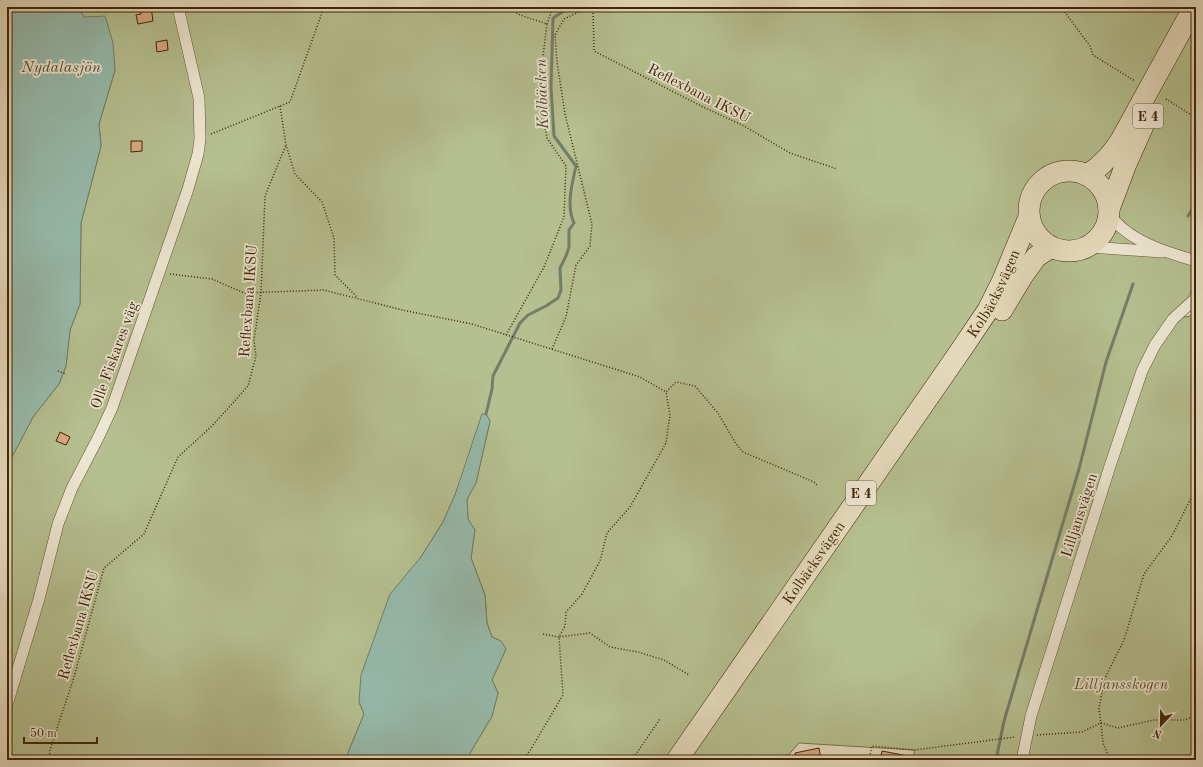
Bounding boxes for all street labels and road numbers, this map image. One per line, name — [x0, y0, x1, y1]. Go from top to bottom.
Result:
street label: Reflexbana IKSU — [645, 62, 752, 127]
road number: E 4 — [1133, 104, 1163, 128]
street label: Reflexbana IKSU — [238, 244, 261, 358]
street label: Kolbäcksvägen — [965, 248, 1023, 341]
street label: Olle Fiskares väg — [89, 300, 142, 411]
street label: Lilljansvägen — [1060, 472, 1101, 559]
road number: E 4 — [846, 481, 876, 505]
street label: Kolbäcksvägen — [781, 519, 849, 608]
street label: Reflexbana IKSU — [57, 569, 102, 682]

